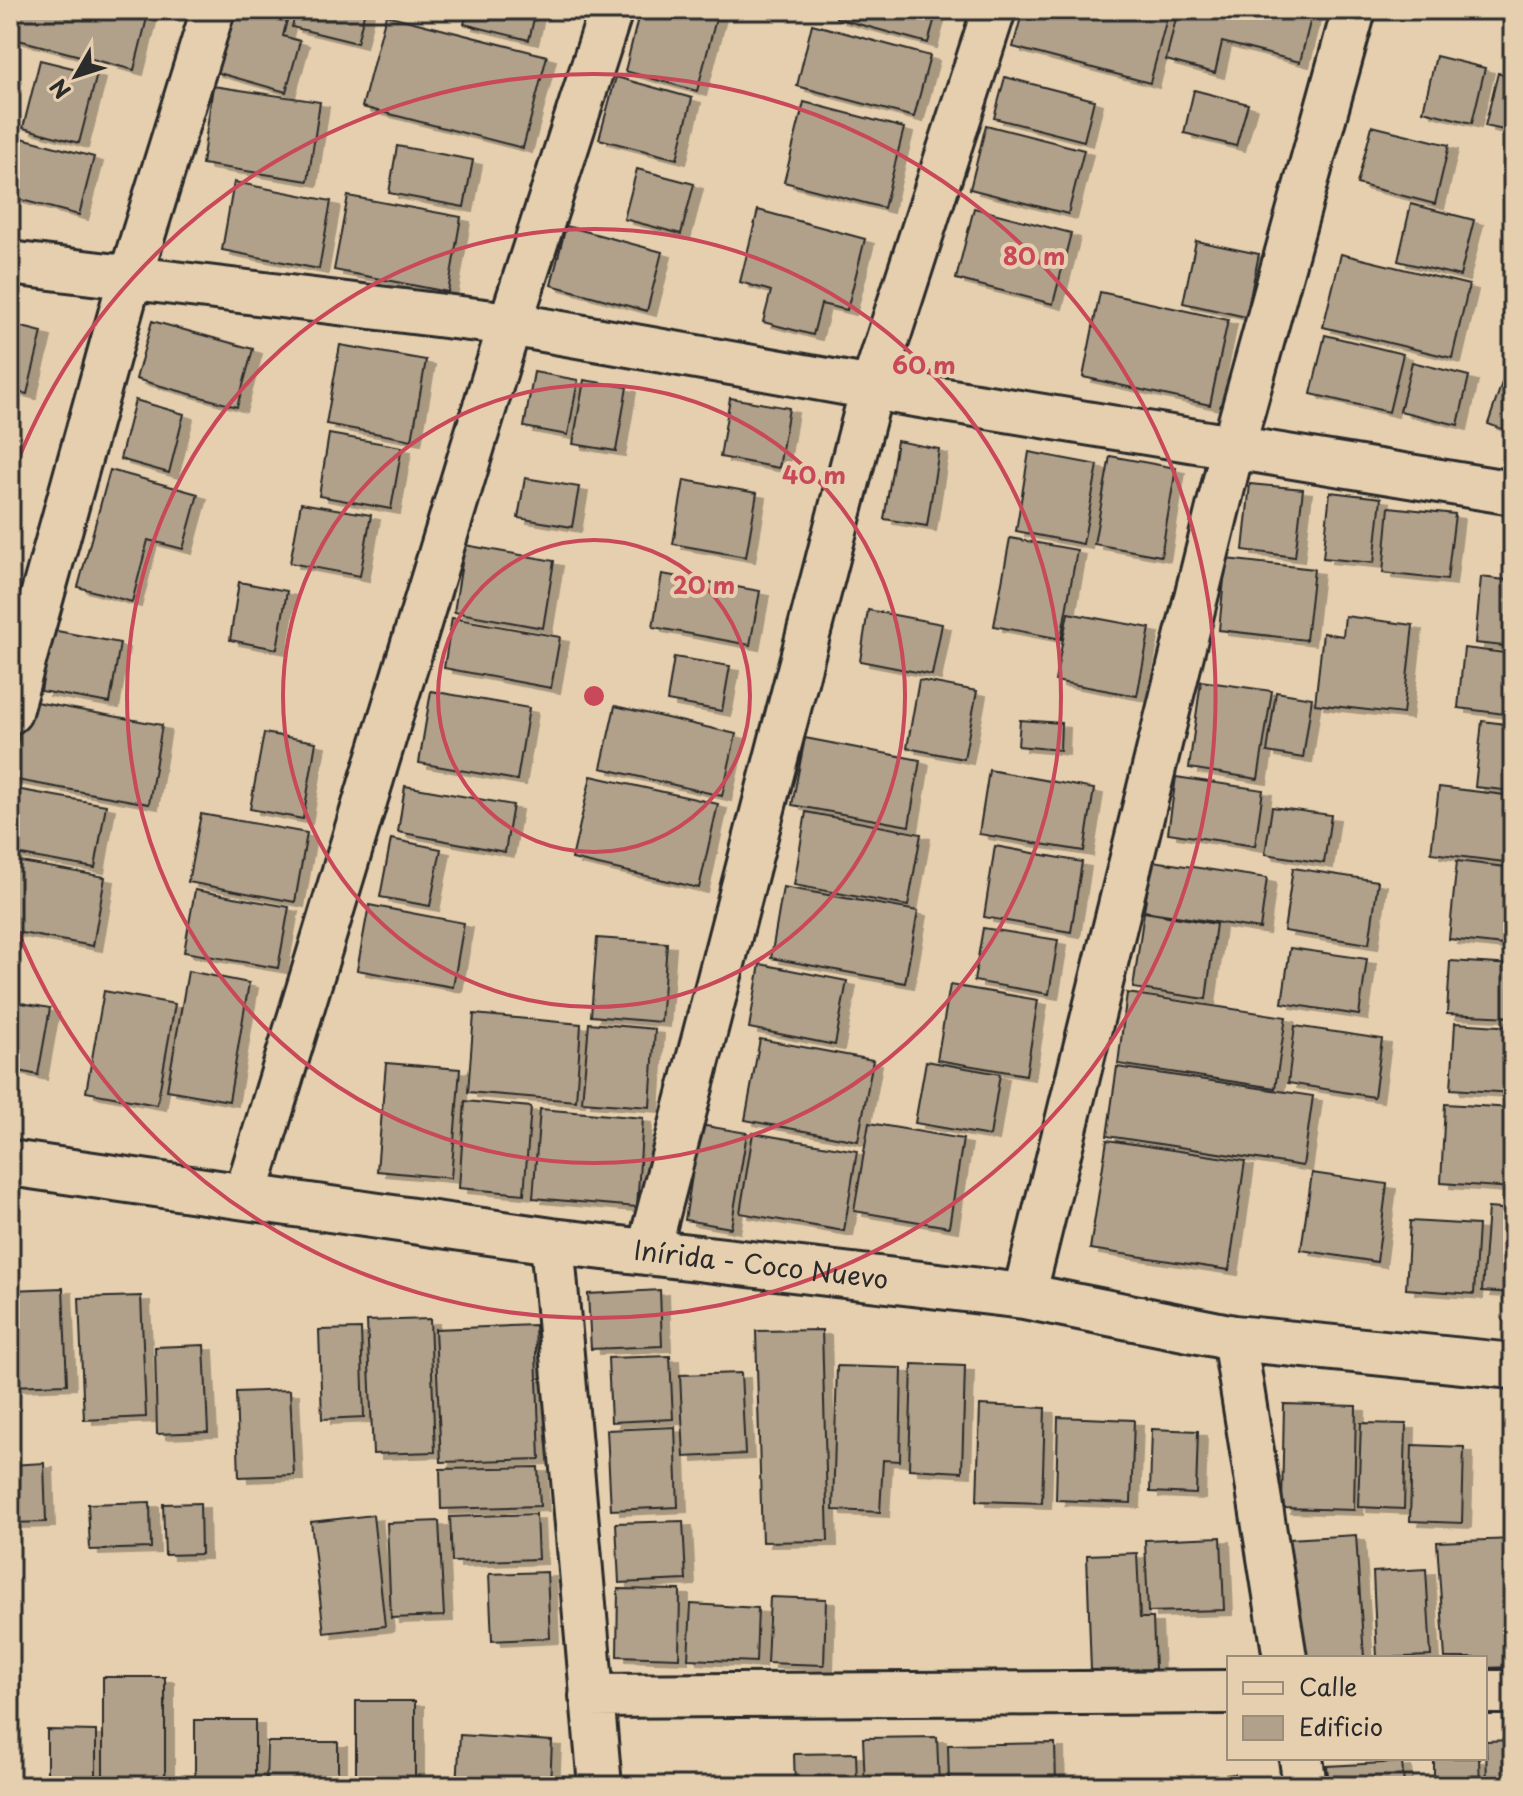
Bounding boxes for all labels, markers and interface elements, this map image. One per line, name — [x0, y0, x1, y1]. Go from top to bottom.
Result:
north arrow — [36, 36, 116, 116]
text: N — [41, 72, 78, 107]
text: 80 m — [1003, 237, 1065, 273]
text: 60 m — [892, 346, 956, 382]
text: 40 m — [782, 456, 846, 492]
text: 20 m — [673, 566, 735, 602]
centre of rings — [580, 682, 608, 710]
street label: Inírida - Coco Nuevo — [632, 1230, 890, 1298]
legend — [1227, 1656, 1487, 1760]
text: Calle — [1299, 1668, 1357, 1704]
text: Edificio — [1299, 1708, 1383, 1744]

